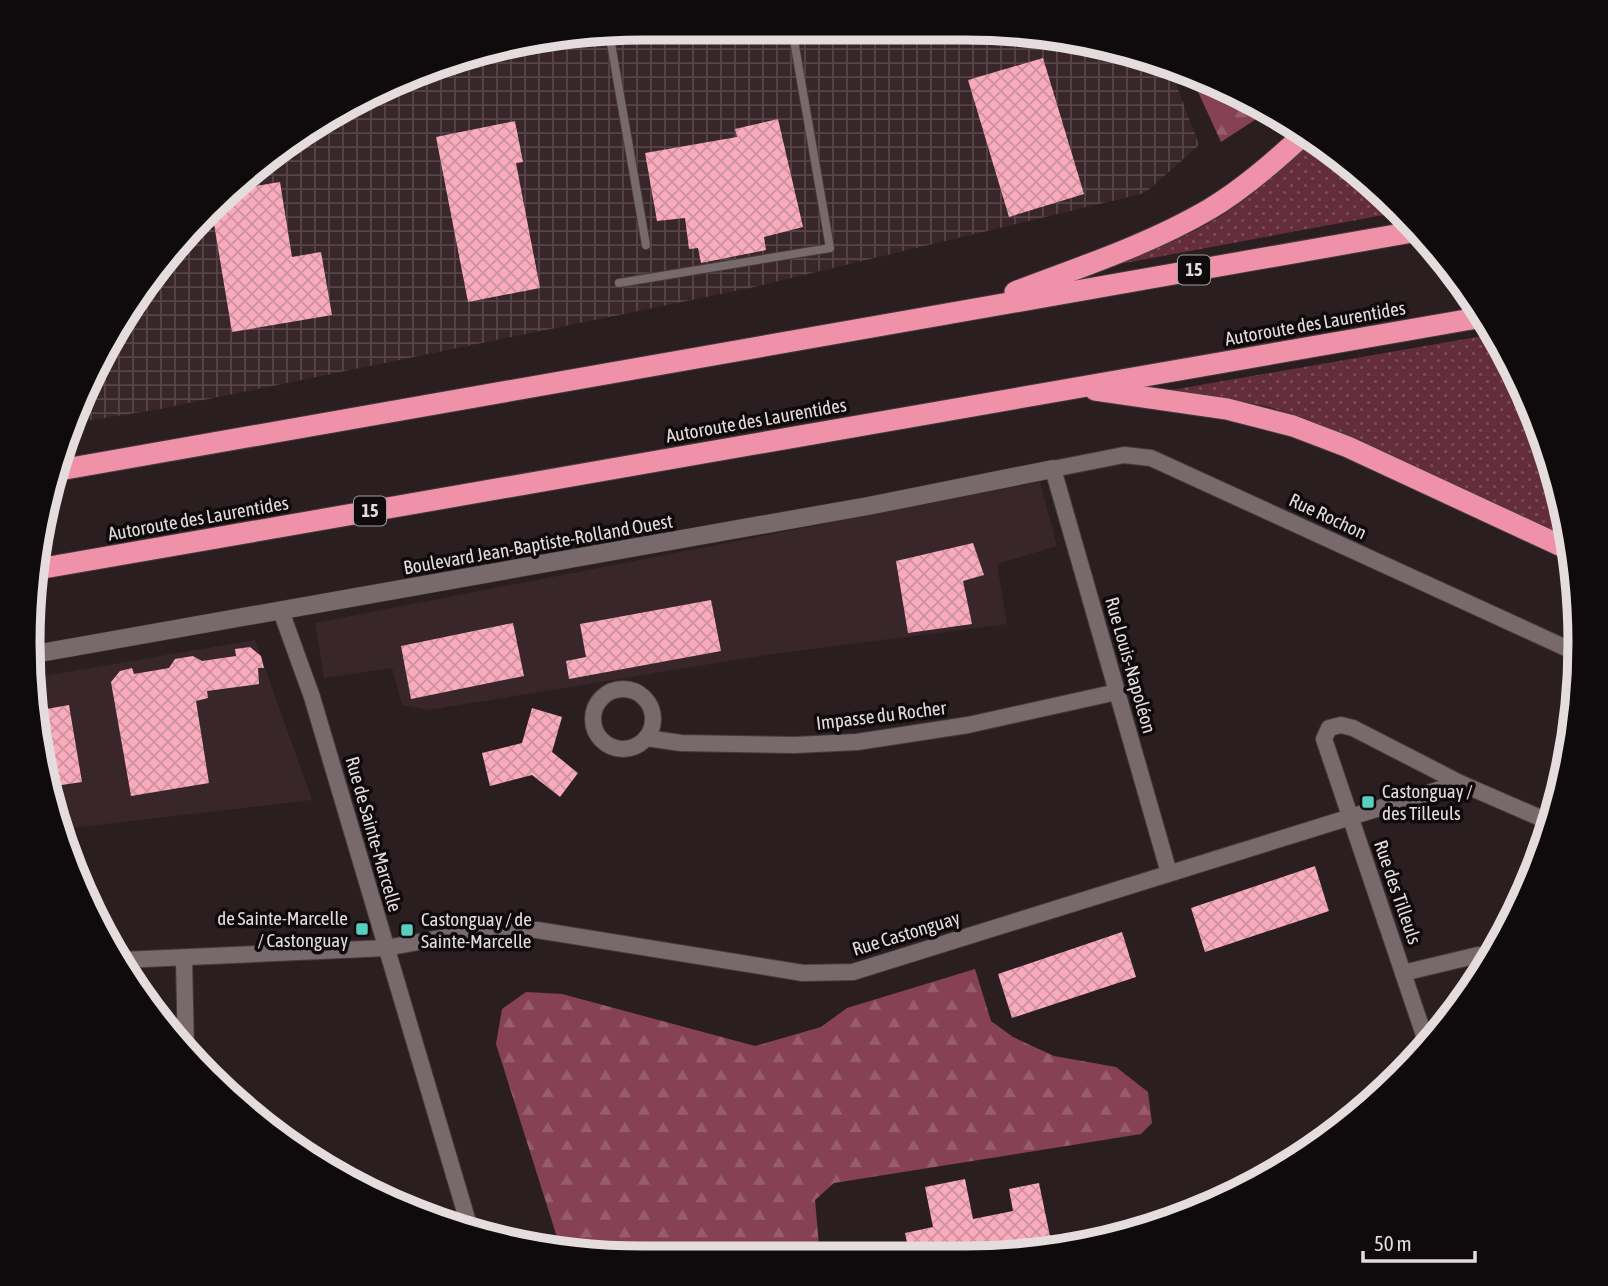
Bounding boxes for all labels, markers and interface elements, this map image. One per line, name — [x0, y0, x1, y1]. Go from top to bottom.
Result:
road number: 15 — [1178, 256, 1210, 284]
street label: Autoroute des Laurentides — [1223, 296, 1407, 350]
street label: Autoroute des Laurentides — [664, 393, 848, 447]
street label: Rue Rochon — [1286, 489, 1370, 543]
street label: Autoroute des Laurentides — [106, 491, 290, 545]
road number: 15 — [354, 496, 386, 526]
street label: Boulevard Jean-Baptiste-Rolland Ouest — [402, 509, 674, 579]
street label: Rue Louis-Napoléon — [1101, 594, 1161, 736]
street label: Impasse du Rocher — [815, 696, 948, 734]
street label: Rue de Sainte-Marcelle — [341, 754, 407, 914]
place label: Castonguay / des Tilleuls — [1382, 780, 1473, 824]
marker: Castonguay / des Tilleuls — [1360, 794, 1376, 810]
street label: Rue des Tilleuls — [1370, 837, 1426, 947]
street label: Rue Castonguay — [849, 906, 963, 960]
place label: de Sainte-Marcelle / Castonguay — [217, 907, 348, 951]
place label: Castonguay / de Sainte-Marcelle — [421, 908, 532, 952]
marker: de Sainte-Marcelle / Castonguay — [354, 921, 370, 937]
marker: Castonguay / de Sainte-Marcelle — [399, 922, 415, 938]
scale bar — [1363, 1220, 1475, 1264]
text: 50 m — [1374, 1231, 1412, 1255]

